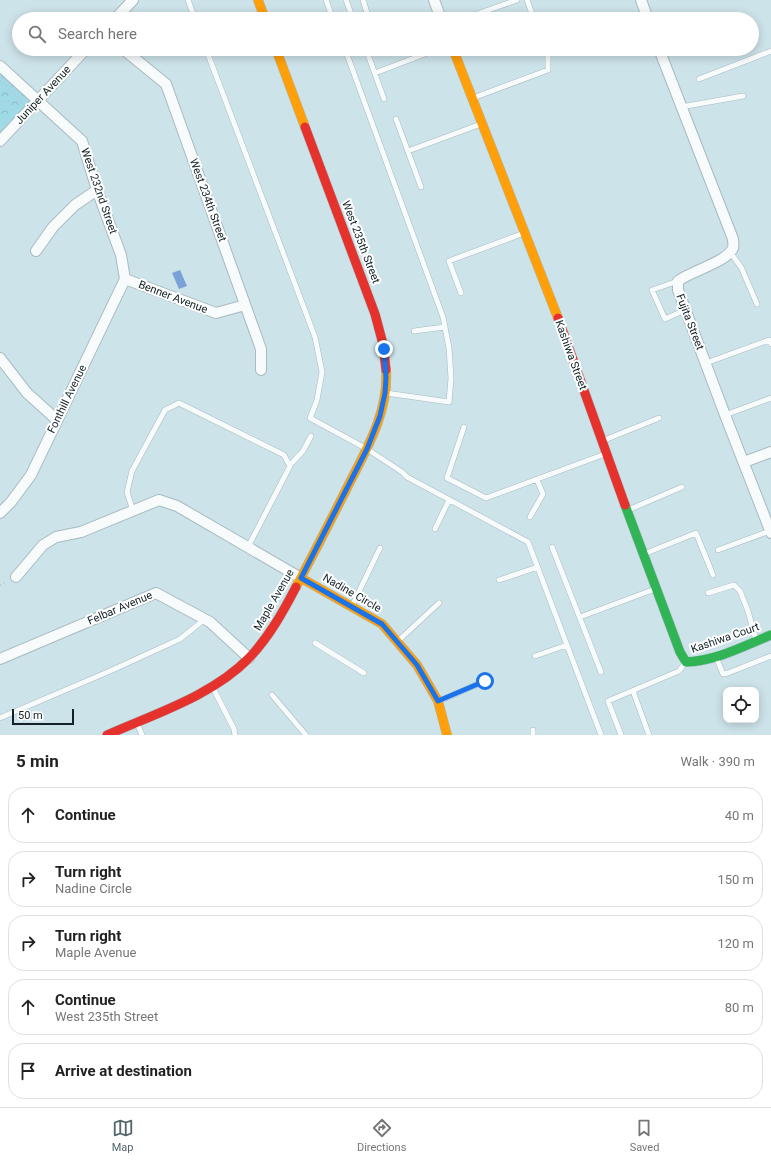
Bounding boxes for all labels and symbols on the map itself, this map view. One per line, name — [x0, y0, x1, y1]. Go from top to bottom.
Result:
street label: Juniper Avenue — [13, 63, 74, 127]
street label: West 232nd Street — [78, 146, 120, 236]
street label: West 234th Street — [187, 157, 229, 244]
street label: West 235th Street — [339, 199, 383, 285]
street label: Benner Avenue — [137, 278, 210, 316]
street label: Fujita Street — [673, 292, 707, 352]
street label: Kashiwa Street — [552, 318, 590, 392]
route end — [375, 340, 393, 358]
street label: Fonthill Avenue — [45, 362, 89, 435]
street label: Maple Avenue — [251, 567, 297, 633]
street label: Nadine Circle — [321, 571, 384, 615]
street label: Felbar Avenue — [86, 588, 154, 627]
street label: Kashiwa Court — [689, 620, 761, 656]
route start — [476, 672, 494, 690]
scale bar — [12, 707, 74, 726]

